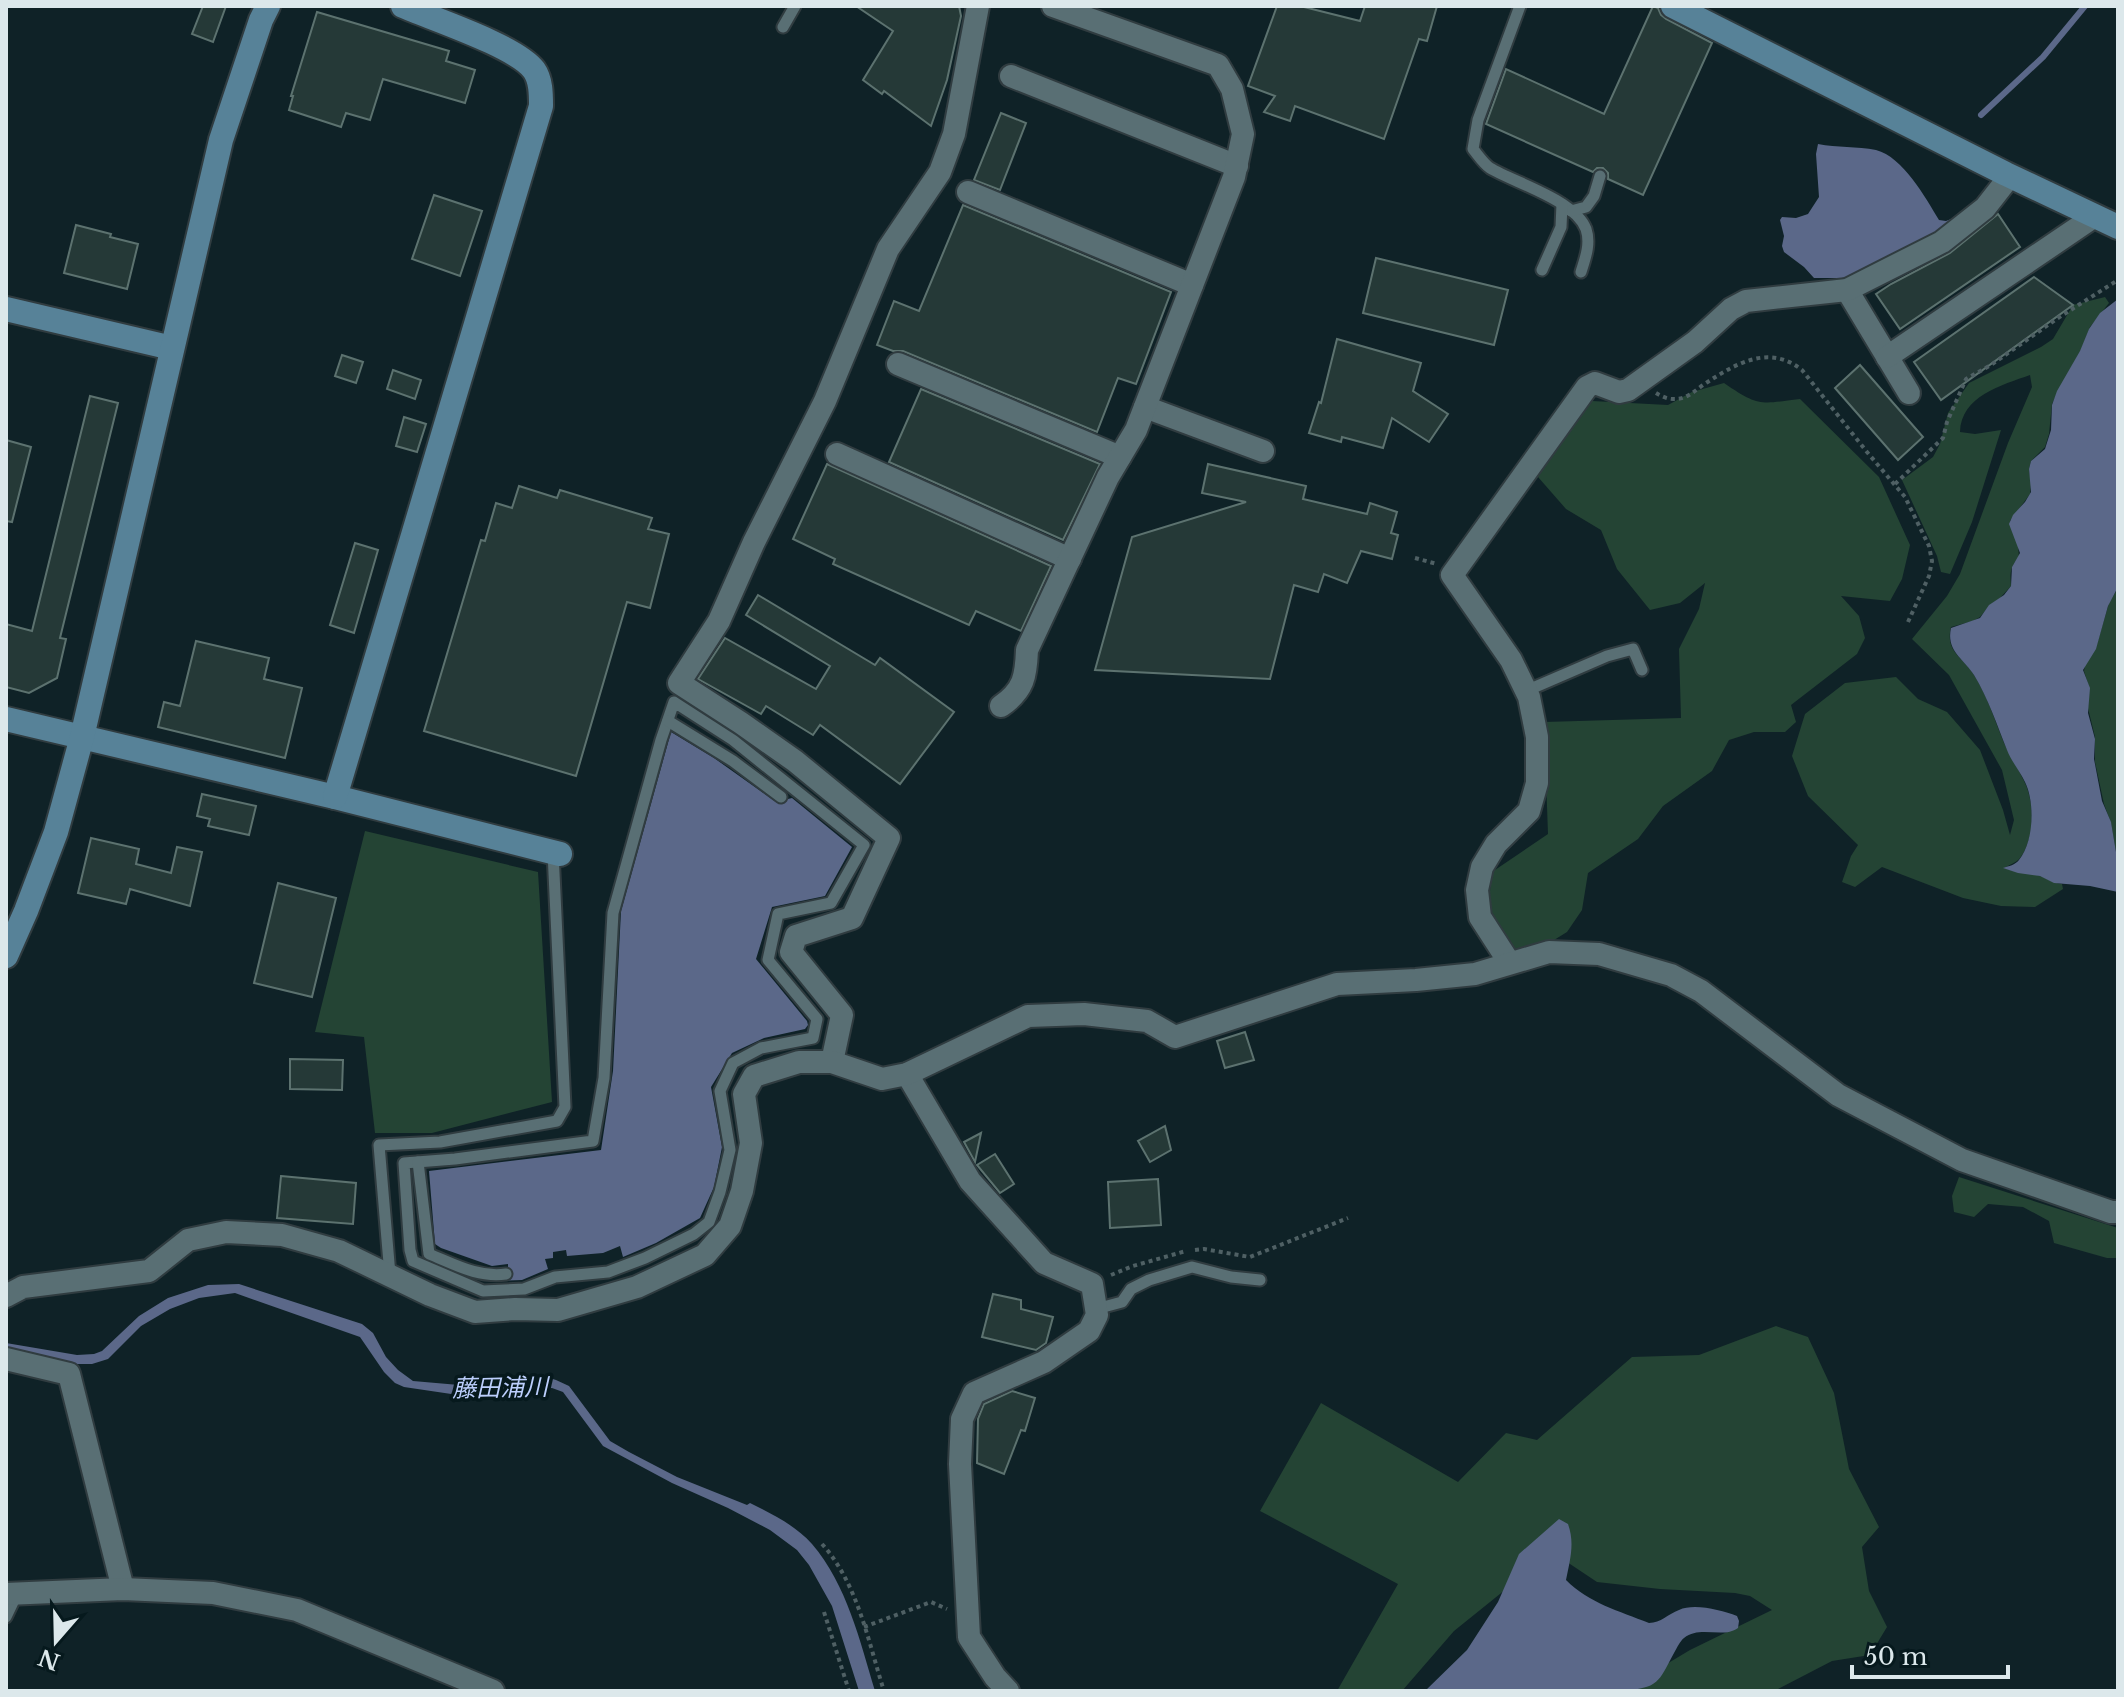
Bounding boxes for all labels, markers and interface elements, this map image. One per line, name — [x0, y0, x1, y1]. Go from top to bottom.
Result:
water label: 藤田浦川 — [452, 1372, 551, 1403]
north arrow — [16, 1601, 96, 1681]
scale bar — [1852, 1629, 2008, 1679]
text: 50 m — [1864, 1642, 1928, 1671]
text: N — [35, 1643, 64, 1676]

